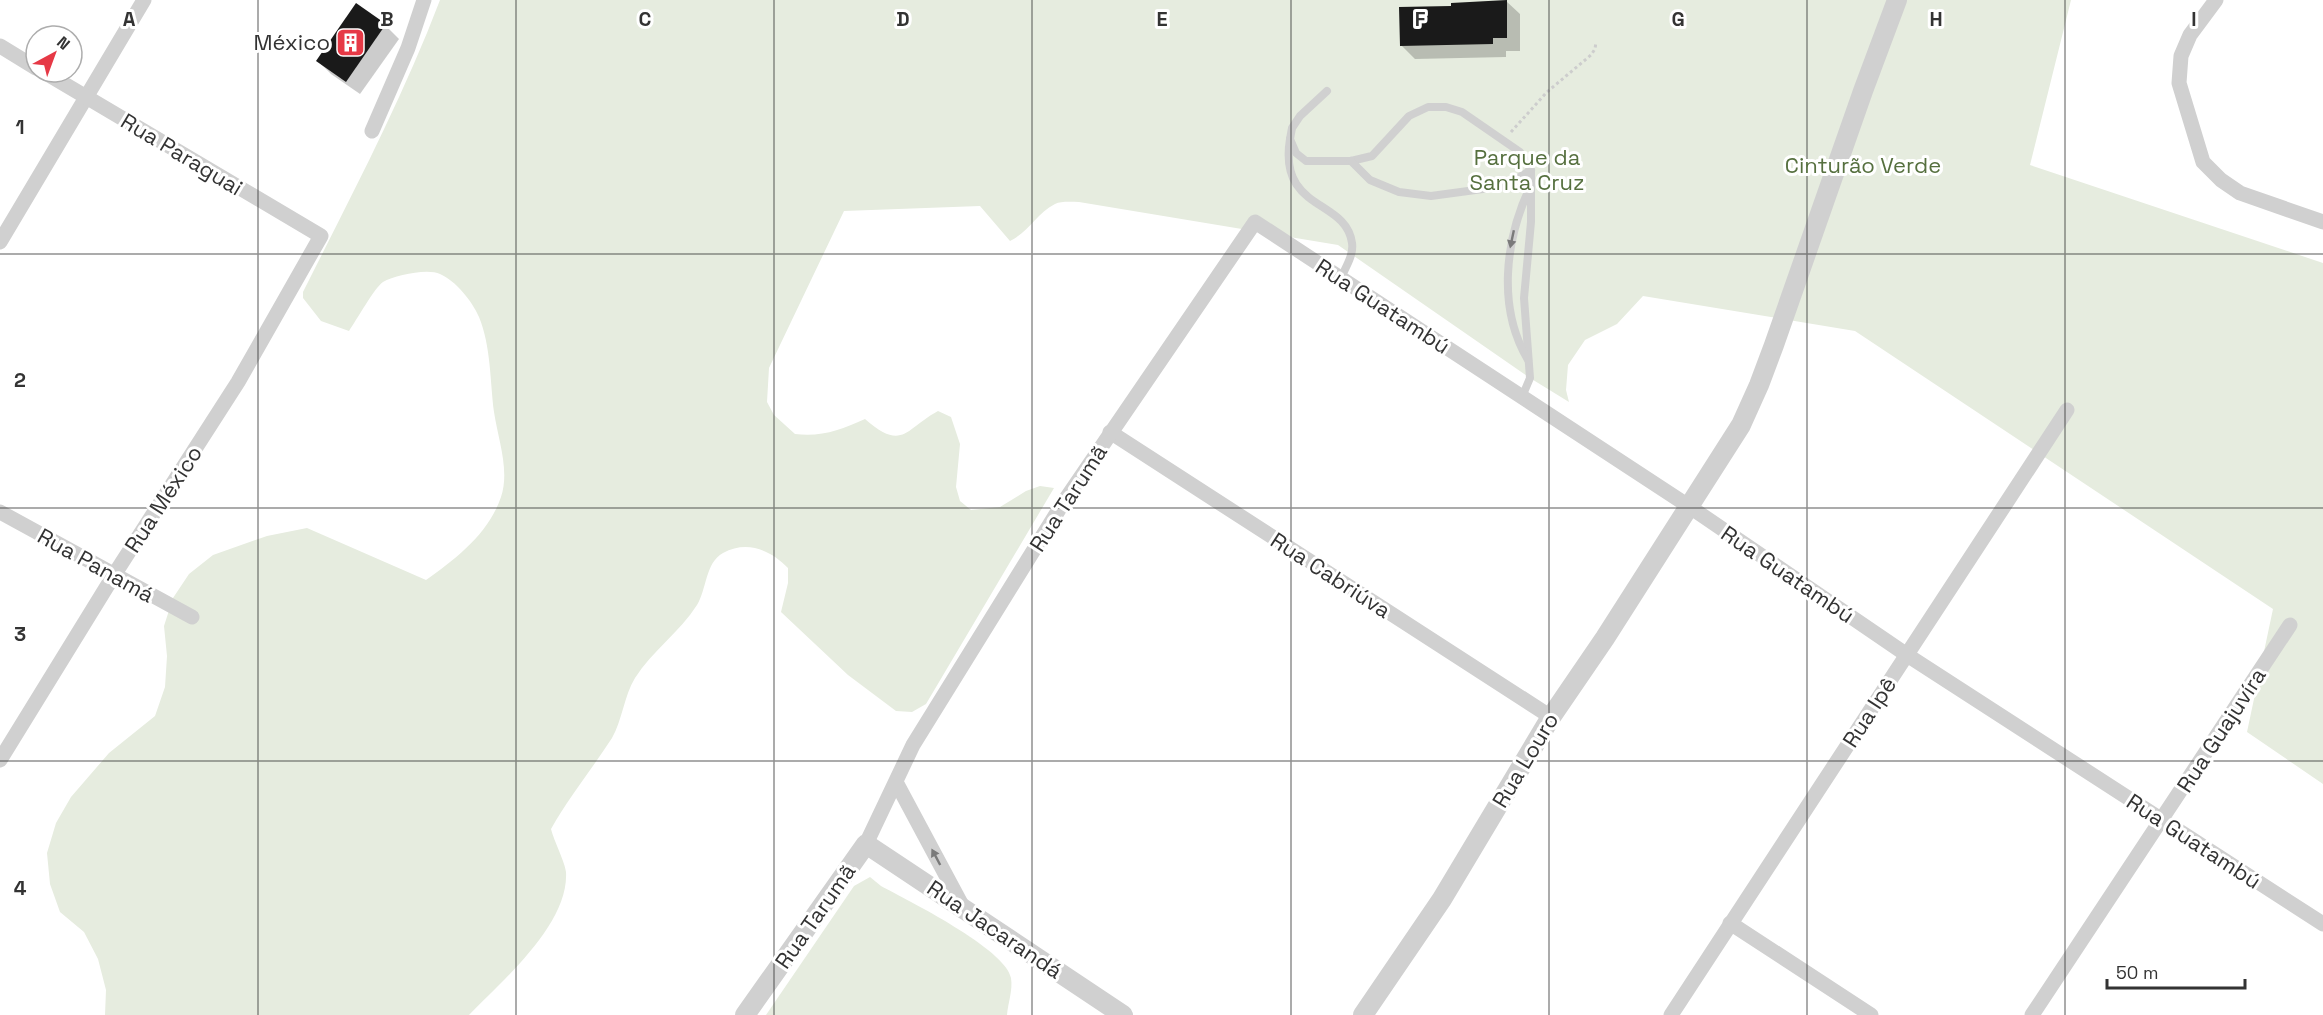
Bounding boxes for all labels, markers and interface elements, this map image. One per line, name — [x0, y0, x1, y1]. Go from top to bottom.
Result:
text: A — [123, 6, 136, 32]
text: B — [380, 6, 394, 32]
text: C — [639, 6, 652, 32]
text: D — [896, 6, 910, 32]
text: E — [1156, 6, 1168, 32]
text: F — [1415, 6, 1426, 32]
text: G — [1671, 6, 1685, 32]
text: H — [1929, 6, 1943, 32]
text: I — [2191, 6, 2197, 32]
north arrow — [24, 24, 84, 84]
building icon: México — [335, 26, 367, 58]
place label: México — [253, 28, 330, 56]
text: N — [53, 32, 74, 55]
street label: Rua Paraguai — [116, 107, 248, 201]
text: 1 — [15, 114, 25, 140]
park label: Parque da Santa Cruz — [1469, 143, 1585, 196]
park label: Cinturão Verde — [1785, 151, 1941, 179]
one-way arrow — [1507, 230, 1516, 249]
street label: Rua Guatambú — [1310, 252, 1456, 360]
text: 2 — [14, 367, 26, 393]
street label: Rua Tarumã — [1023, 439, 1113, 557]
street label: Rua México — [118, 440, 208, 558]
street label: Rua Guatambú — [1716, 519, 1860, 629]
street label: Rua Panamá — [33, 521, 159, 609]
street label: Rua Cabriúva — [1266, 526, 1397, 624]
text: 3 — [14, 621, 26, 647]
street label: Rua Guajuvíra — [2170, 662, 2272, 798]
street label: Rua Ipê — [1836, 672, 1902, 752]
street label: Rua Louro — [1486, 707, 1564, 813]
street label: Rua Guatambú — [2121, 787, 2267, 895]
one-way arrow — [931, 849, 941, 866]
street label: Rua Tarumã — [769, 858, 862, 974]
street label: Rua Jacarandá — [922, 873, 1068, 985]
text: 4 — [14, 875, 27, 901]
scale bar — [2107, 952, 2245, 990]
text: 50 m — [2116, 961, 2158, 984]

